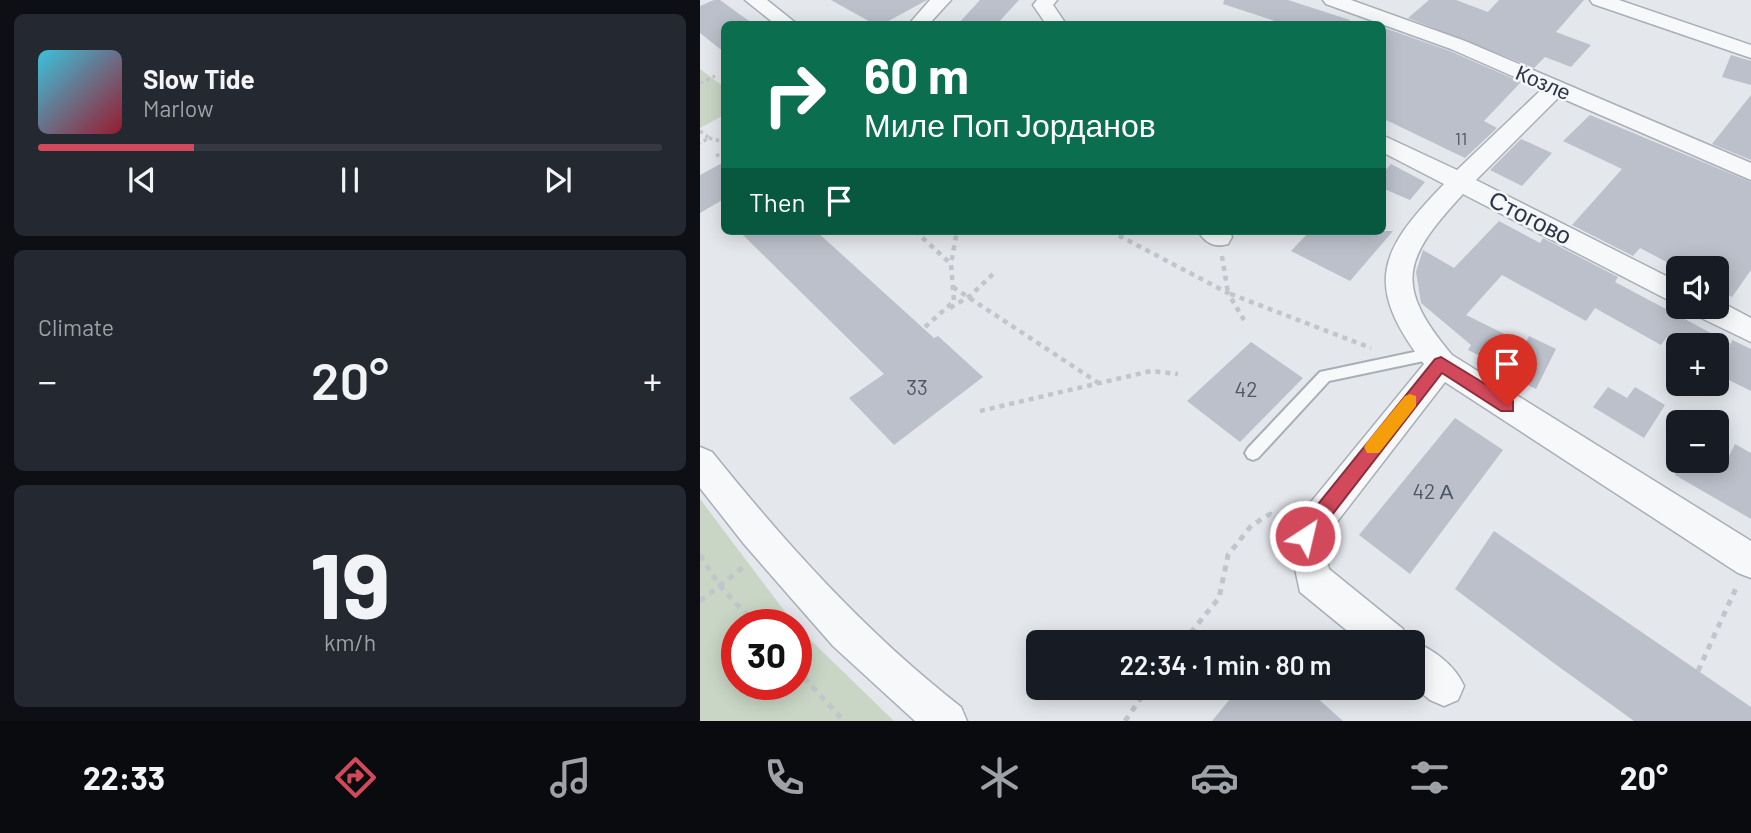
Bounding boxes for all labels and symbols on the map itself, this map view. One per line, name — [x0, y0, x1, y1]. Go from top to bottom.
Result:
street label: Козле — [1512, 59, 1575, 104]
house number: 11 — [1455, 127, 1467, 149]
street label: Стогово — [1485, 184, 1577, 250]
pin — [1477, 334, 1537, 406]
house number: 33 — [906, 374, 928, 399]
house number: 42 — [1235, 376, 1257, 401]
house number: 42 А — [1412, 478, 1454, 503]
position arrow — [1268, 499, 1342, 573]
speed limit sign: 30 — [721, 609, 812, 700]

